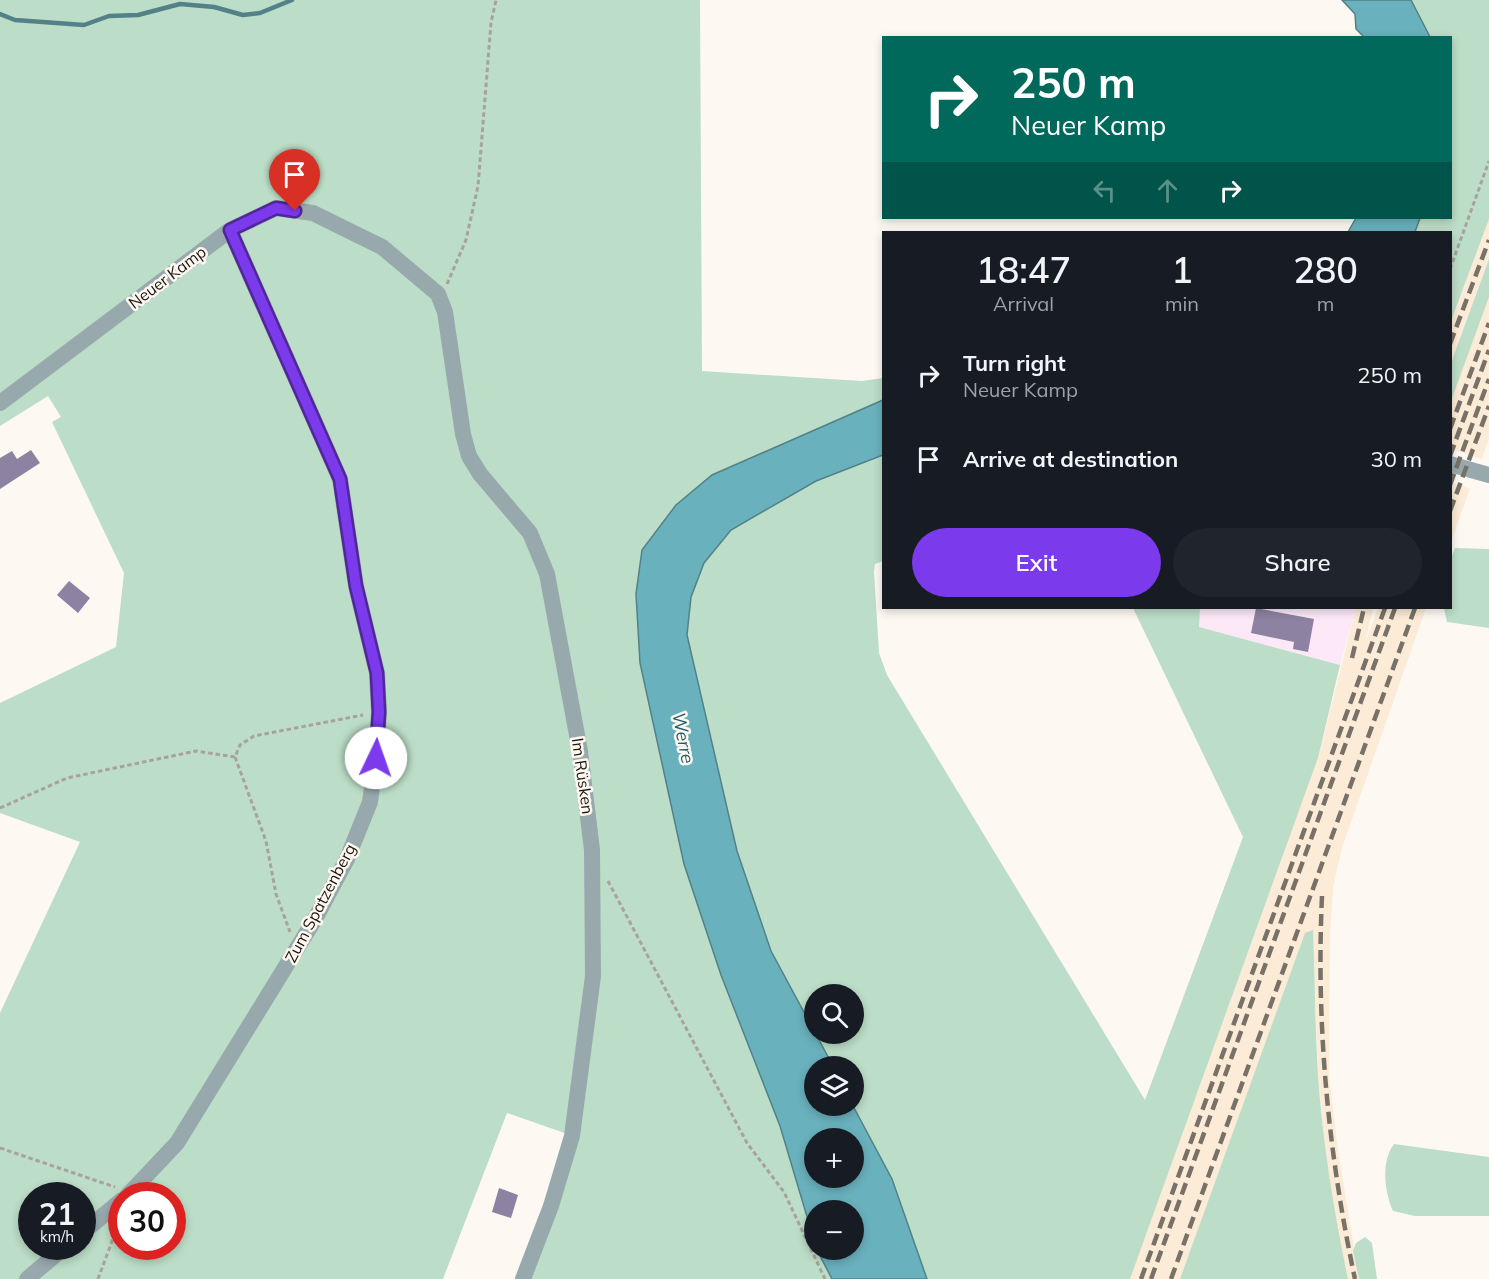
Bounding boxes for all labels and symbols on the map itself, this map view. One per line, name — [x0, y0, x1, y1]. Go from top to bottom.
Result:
pin — [269, 149, 320, 211]
street label: Neuer Kamp — [124, 241, 210, 313]
water label: Werre — [667, 710, 700, 766]
position arrow — [344, 726, 408, 790]
street label: Im Rüsken — [568, 737, 598, 815]
street label: Zum Spatzenberg — [280, 840, 360, 966]
speed limit sign: 30 — [108, 1182, 186, 1260]

